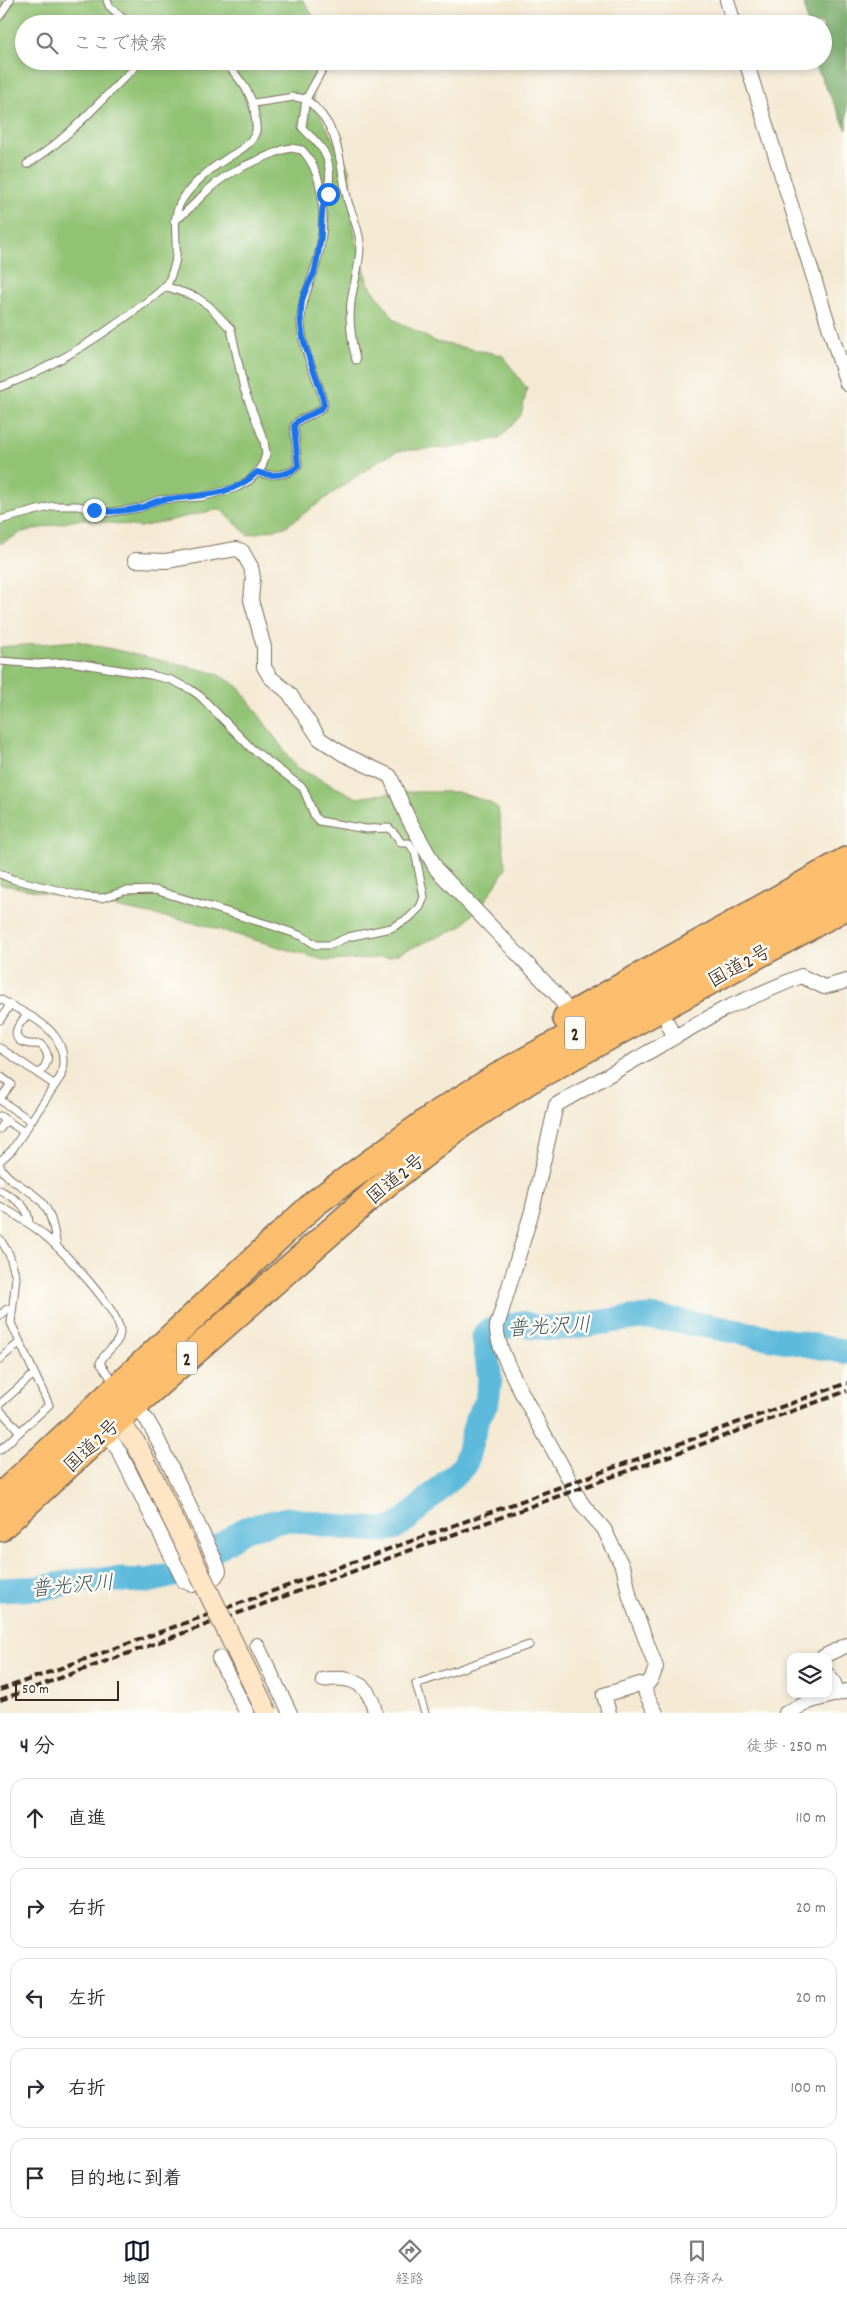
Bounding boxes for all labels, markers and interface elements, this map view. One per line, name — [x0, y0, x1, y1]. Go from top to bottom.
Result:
search box — [15, 15, 832, 70]
icon: search — [33, 29, 61, 57]
text: ここで検索 — [73, 32, 168, 59]
route start — [317, 183, 340, 206]
route end — [83, 499, 106, 522]
street label: 国道2号 — [704, 939, 777, 997]
road number: 2 — [565, 1016, 585, 1050]
street label: 国道2号 — [361, 1148, 432, 1213]
water label: 普光沢川 — [506, 1312, 592, 1346]
road number: 2 — [177, 1342, 197, 1375]
street label: 国道2号 — [58, 1414, 128, 1481]
water label: 普光沢川 — [29, 1569, 115, 1607]
map controls — [787, 1653, 832, 1698]
button: layers — [787, 1653, 832, 1698]
scale bar — [15, 1678, 119, 1701]
text: 50 m — [22, 1680, 49, 1700]
text: 4 分 — [20, 1733, 55, 1763]
text: 徒歩 · 250 m — [746, 1736, 827, 1759]
icon: ahead — [21, 1804, 49, 1832]
text: 直進 — [68, 1807, 106, 1834]
text: 110 m — [796, 1807, 826, 1830]
icon: right — [21, 1894, 49, 1922]
text: 右折 — [68, 1897, 106, 1924]
text: 20 m — [796, 1897, 826, 1920]
icon: left — [21, 1984, 49, 2012]
text: 左折 — [68, 1987, 106, 2014]
text: 20 m — [796, 1987, 826, 2010]
icon: right — [21, 2074, 49, 2102]
text: 右折 — [68, 2077, 106, 2104]
text: 100 m — [790, 2077, 826, 2100]
icon: arrive — [21, 2164, 49, 2192]
text: 目的地に到着 — [68, 2167, 182, 2194]
tab: 地図 — [123, 2237, 151, 2290]
tab: 経路 — [396, 2237, 424, 2290]
tab: 保存済み — [669, 2237, 725, 2290]

